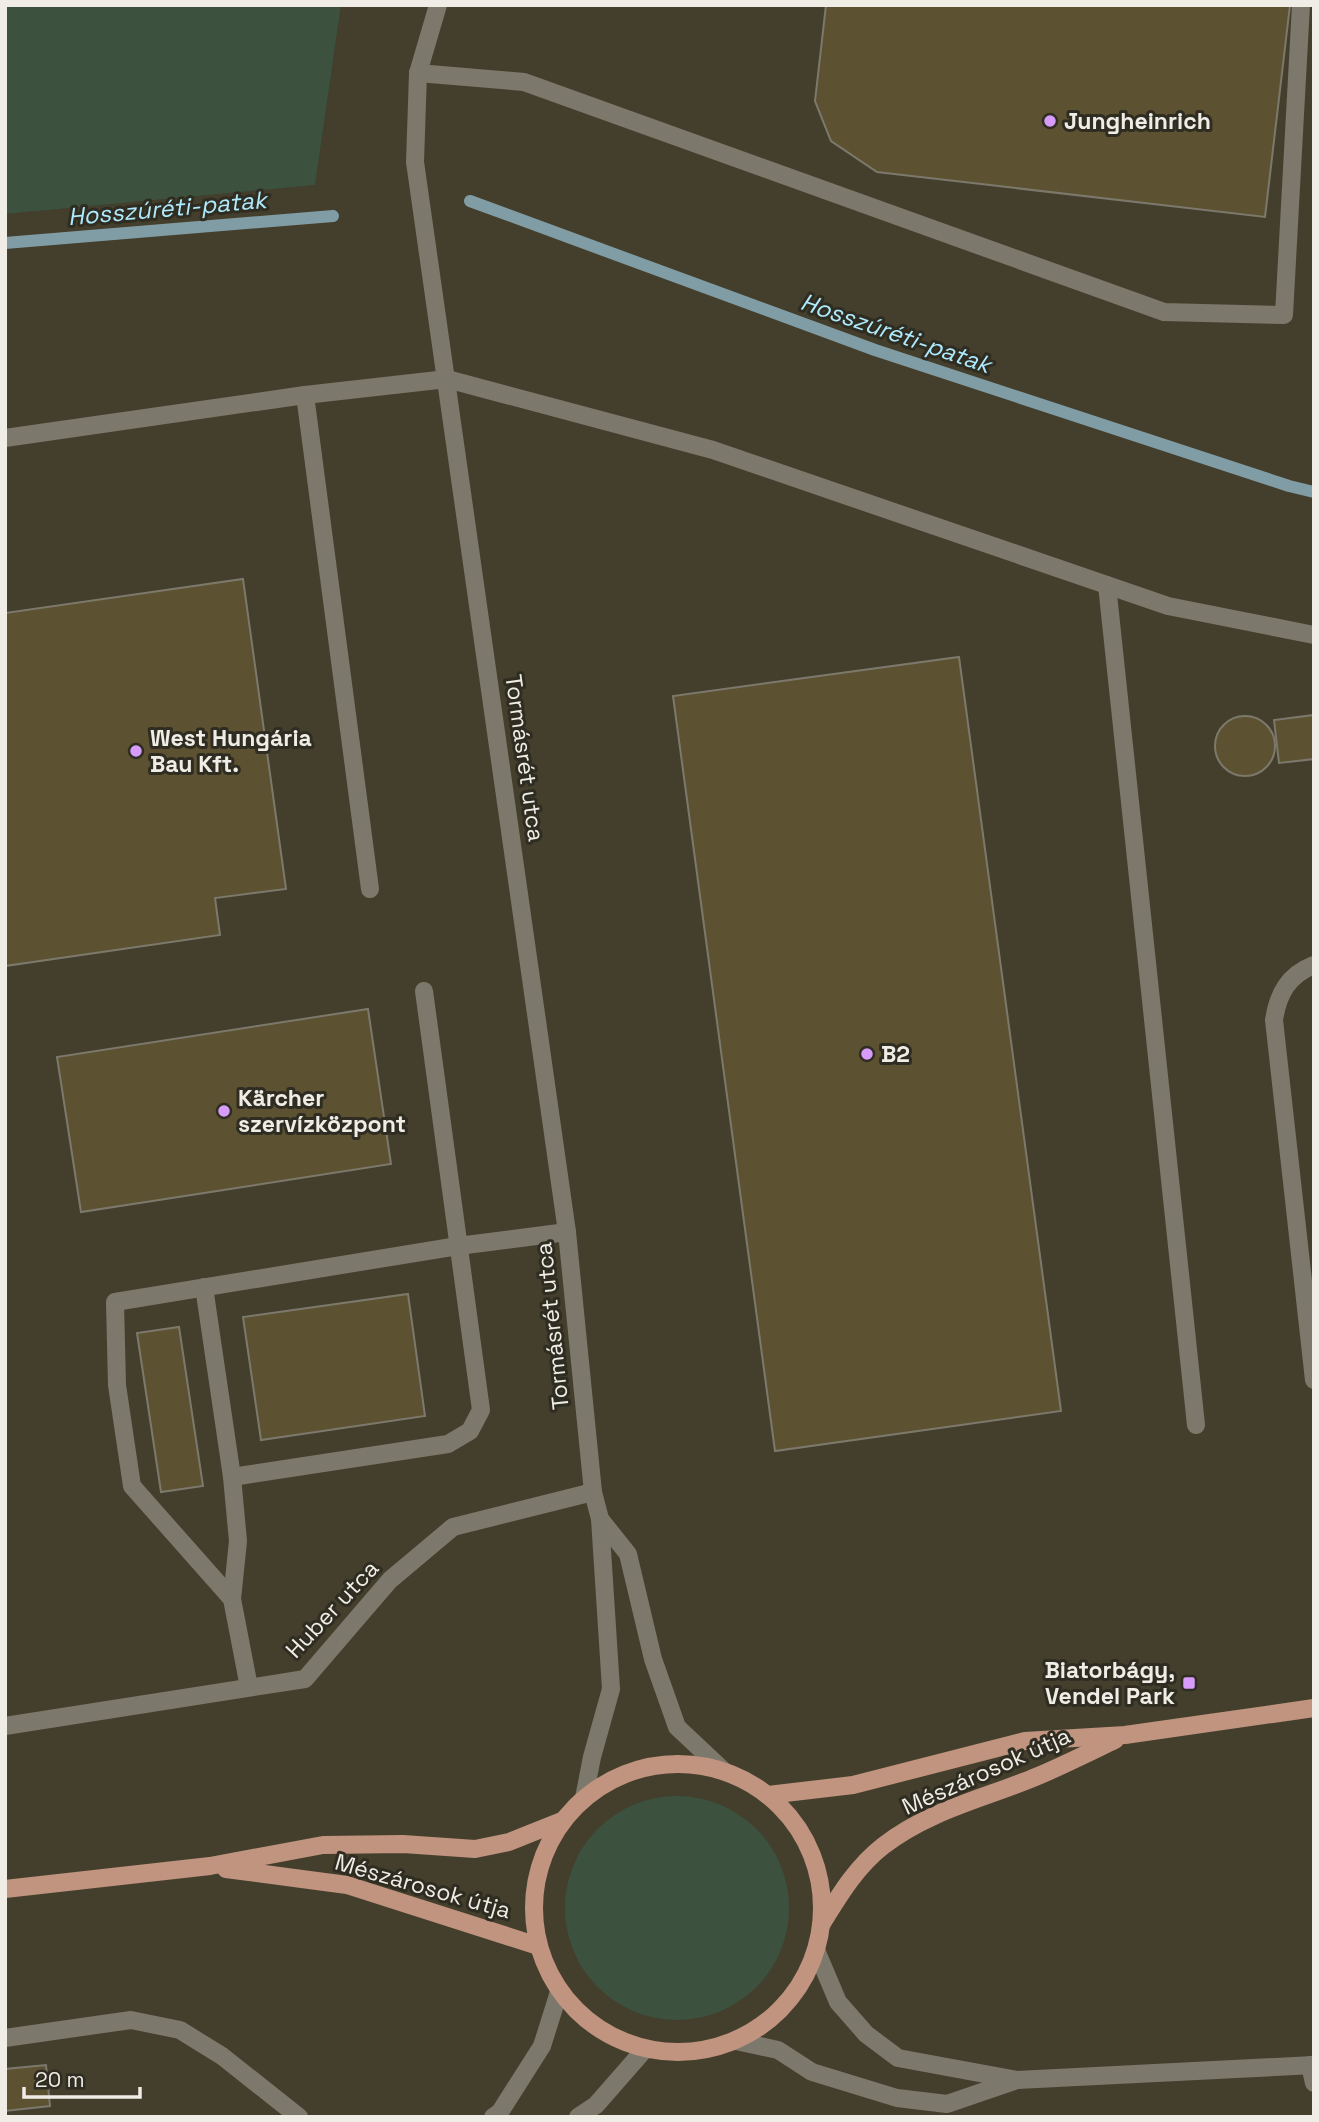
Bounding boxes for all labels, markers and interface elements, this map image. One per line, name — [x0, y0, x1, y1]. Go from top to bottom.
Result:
place label: Jungheinrich — [1064, 106, 1211, 136]
marker: Jungheinrich — [1042, 113, 1058, 129]
water label: Hosszúréti-patak — [66, 184, 271, 232]
water label: Hosszúréti-patak — [797, 286, 998, 381]
street label: Tormásrét utca — [498, 673, 552, 843]
place label: West Hungária Bau Kft. — [150, 723, 312, 779]
marker: West Hungária Bau Kft. — [128, 743, 144, 759]
place label: B2 — [881, 1039, 910, 1069]
marker: B2 — [859, 1046, 875, 1062]
place label: Kärcher szervízközpont — [238, 1083, 406, 1139]
marker: Kärcher szervízközpont — [216, 1103, 232, 1119]
street label: Tormásrét utca — [528, 1241, 576, 1411]
street label: Huber utca — [279, 1554, 385, 1664]
place label: Biatorbágy, Vendel Park — [1045, 1655, 1175, 1711]
marker: Biatorbágy, Vendel Park — [1181, 1675, 1197, 1691]
street label: Mészárosok útja — [897, 1720, 1075, 1822]
street label: Mészárosok útja — [332, 1847, 514, 1925]
scale bar — [24, 2056, 140, 2100]
text: 20 m — [35, 2066, 85, 2093]

